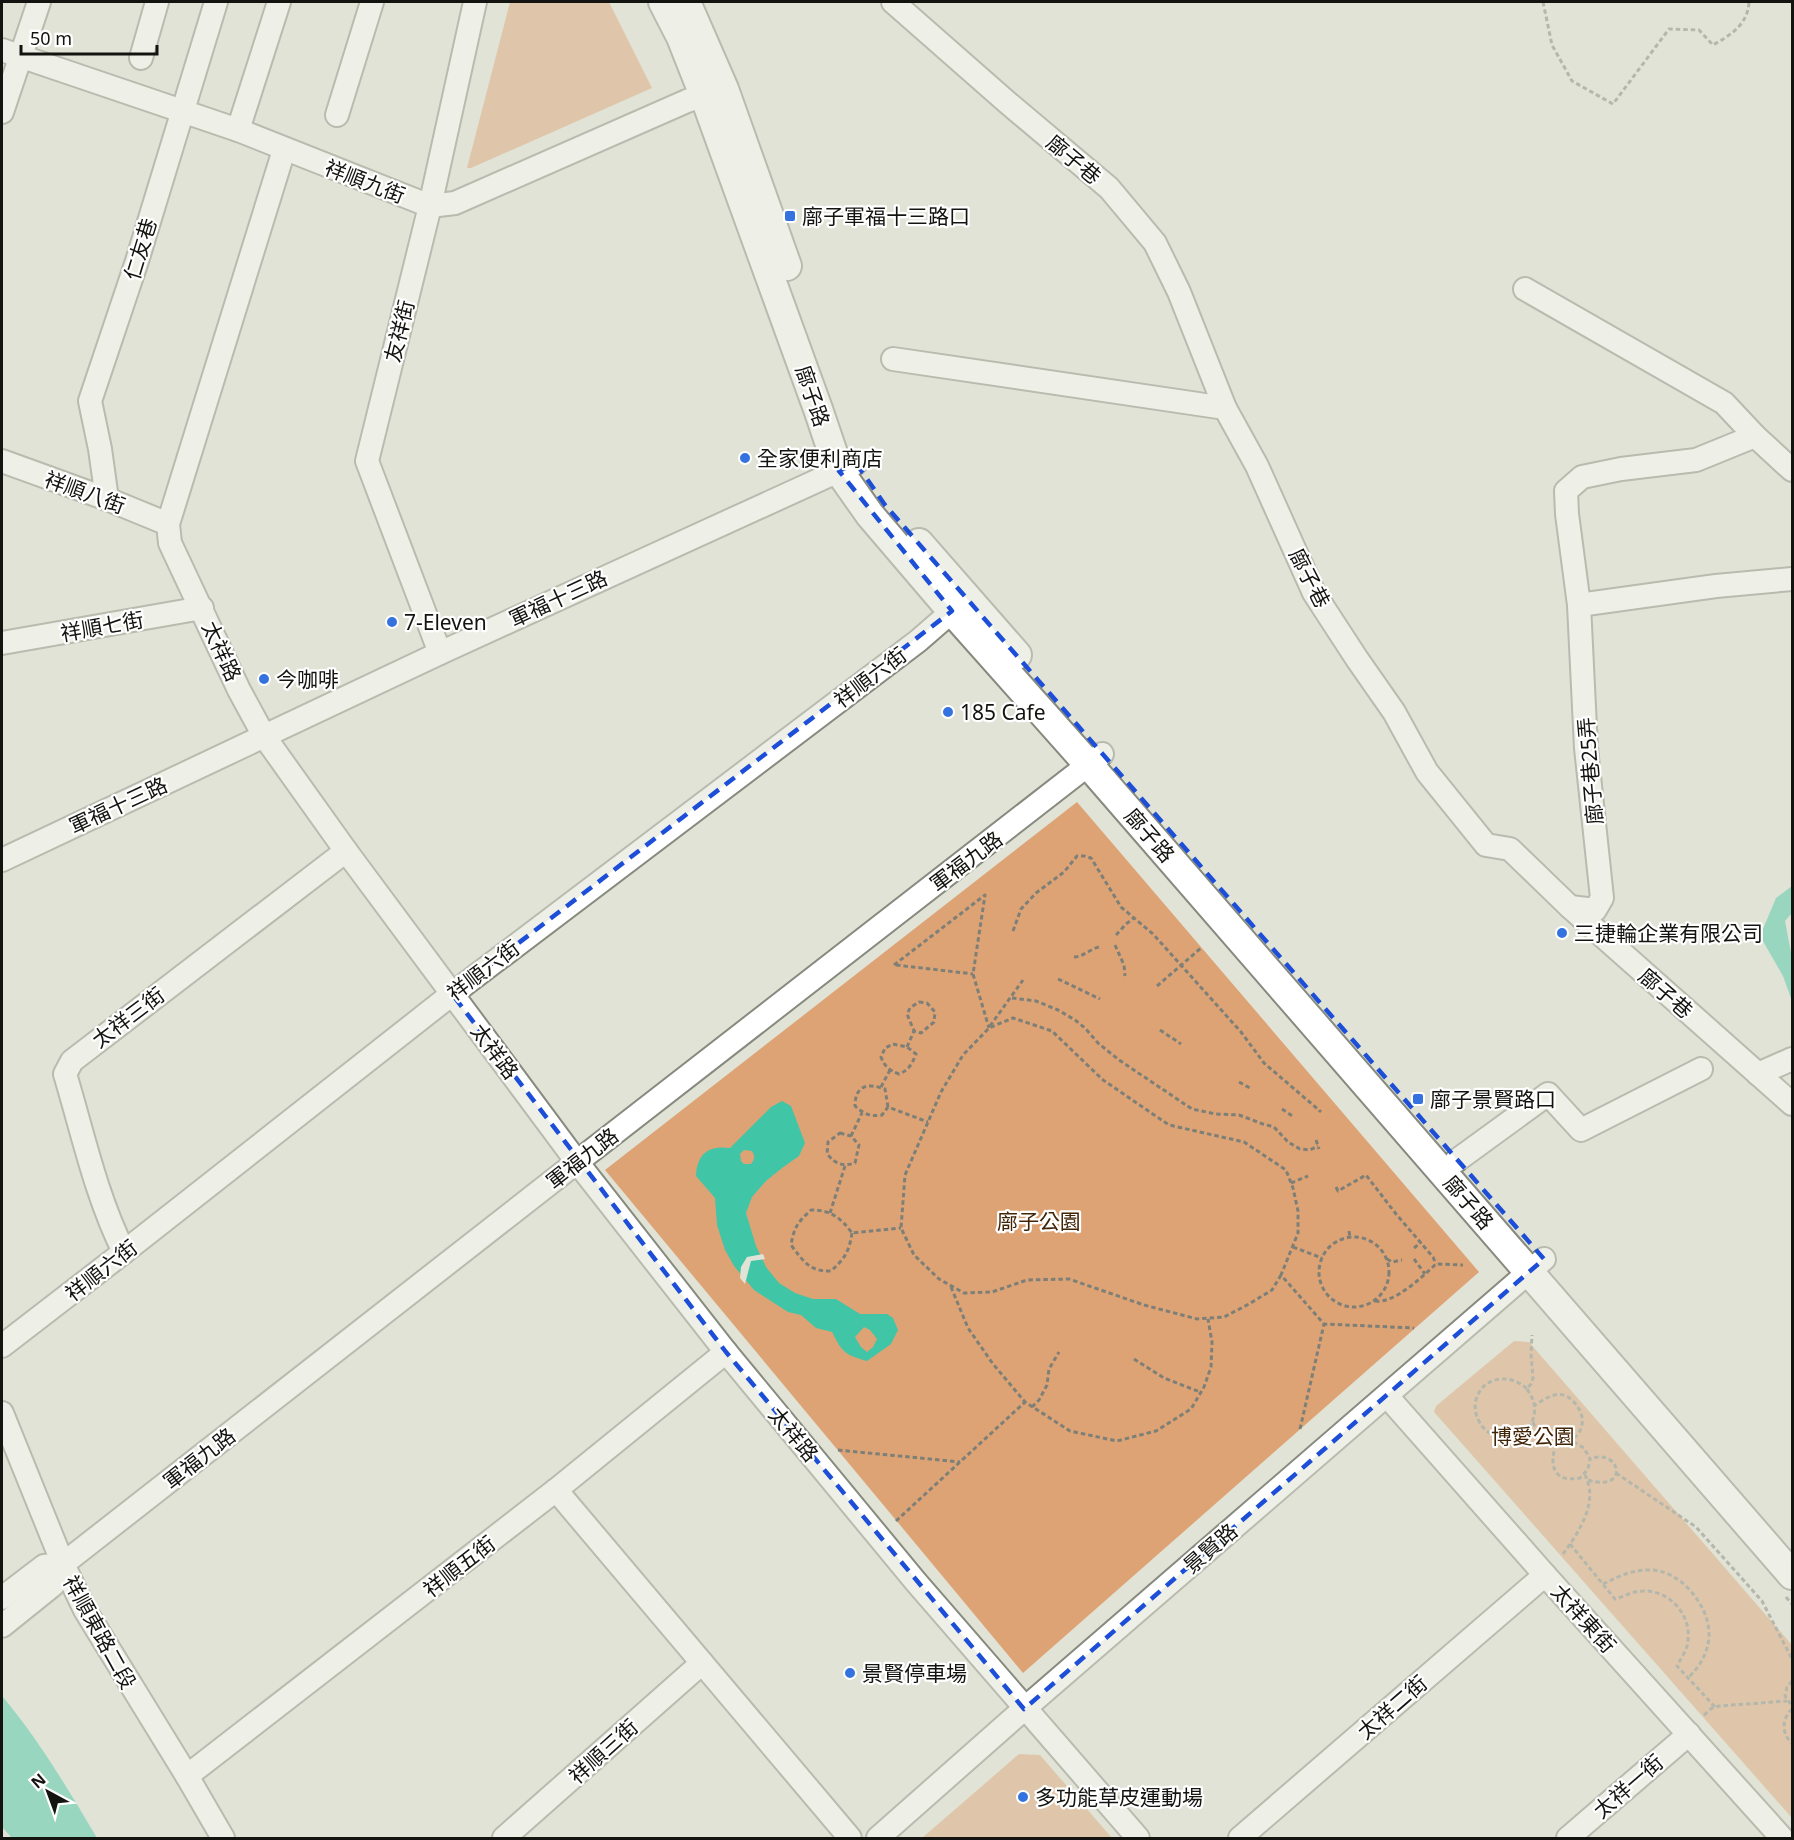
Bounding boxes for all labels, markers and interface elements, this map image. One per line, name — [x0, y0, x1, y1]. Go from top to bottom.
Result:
scale bar — [21, 18, 158, 56]
text: 50 m — [30, 26, 72, 50]
street label: 廍子巷 — [1041, 128, 1107, 190]
street label: 祥順九街 — [321, 153, 409, 209]
place label: 廍子軍福十三路口 — [802, 202, 970, 230]
marker: 廍子軍福十三路口 — [783, 209, 797, 223]
street label: 仁友巷 — [117, 215, 163, 283]
street label: 友祥街 — [378, 297, 420, 365]
street label: 廍子路 — [790, 362, 836, 430]
place label: 全家便利商店 — [757, 444, 883, 472]
marker: 全家便利商店 — [738, 451, 752, 465]
street label: 祥順八街 — [41, 464, 129, 520]
street label: 廍子巷 — [1283, 544, 1337, 612]
street label: 軍福十三路 — [505, 563, 611, 633]
street label: 祥順七街 — [58, 605, 146, 647]
place label: 7-Eleven — [404, 608, 487, 636]
marker: 7-Eleven — [385, 615, 399, 629]
street label: 太祥路 — [196, 617, 248, 685]
street label: 祥順六街 — [828, 641, 912, 713]
place label: 今咖啡 — [276, 665, 339, 693]
marker: 今咖啡 — [257, 672, 271, 686]
place label: 185 Cafe — [960, 698, 1046, 726]
marker: 185 Cafe — [941, 705, 955, 719]
street label: 廍子巷25弄 — [1571, 716, 1609, 826]
street label: 軍福十三路 — [65, 770, 171, 840]
street label: 廍子路 — [1119, 802, 1181, 868]
street label: 軍福九路 — [924, 825, 1008, 897]
place label: 三捷輪企業有限公司 — [1574, 919, 1763, 947]
marker: 三捷輪企業有限公司 — [1555, 926, 1569, 940]
street label: 祥順六街 — [441, 934, 525, 1006]
street label: 廍子巷 — [1633, 962, 1699, 1024]
street label: 太祥三街 — [86, 981, 170, 1053]
street label: 太祥路 — [465, 1017, 525, 1085]
place label: 廍子景賢路口 — [1430, 1085, 1556, 1113]
marker: 廍子景賢路口 — [1411, 1092, 1425, 1106]
street label: 軍福九路 — [540, 1121, 624, 1195]
street label: 廍子路 — [1438, 1169, 1500, 1235]
park label: 廍子公園 — [997, 1207, 1081, 1235]
street label: 祥順六街 — [59, 1233, 143, 1307]
street label: 太祥路 — [763, 1401, 825, 1467]
street label: 軍福九路 — [157, 1421, 241, 1495]
park label: 博愛公園 — [1491, 1422, 1575, 1450]
street label: 景賢路 — [1177, 1517, 1243, 1579]
street label: 祥順五街 — [417, 1529, 501, 1603]
street label: 祥順東路二段 — [57, 1570, 143, 1694]
street label: 太祥東街 — [1545, 1577, 1623, 1659]
place label: 景賢停車場 — [862, 1659, 967, 1687]
marker: 景賢停車場 — [843, 1666, 857, 1680]
street label: 太祥二街 — [1351, 1669, 1433, 1745]
street label: 祥順三街 — [562, 1712, 644, 1790]
street label: 太祥一街 — [1587, 1748, 1669, 1824]
north arrow — [18, 1762, 78, 1822]
text: N — [26, 1768, 50, 1793]
place label: 多功能草皮運動場 — [1035, 1783, 1203, 1811]
marker: 多功能草皮運動場 — [1016, 1790, 1030, 1804]

